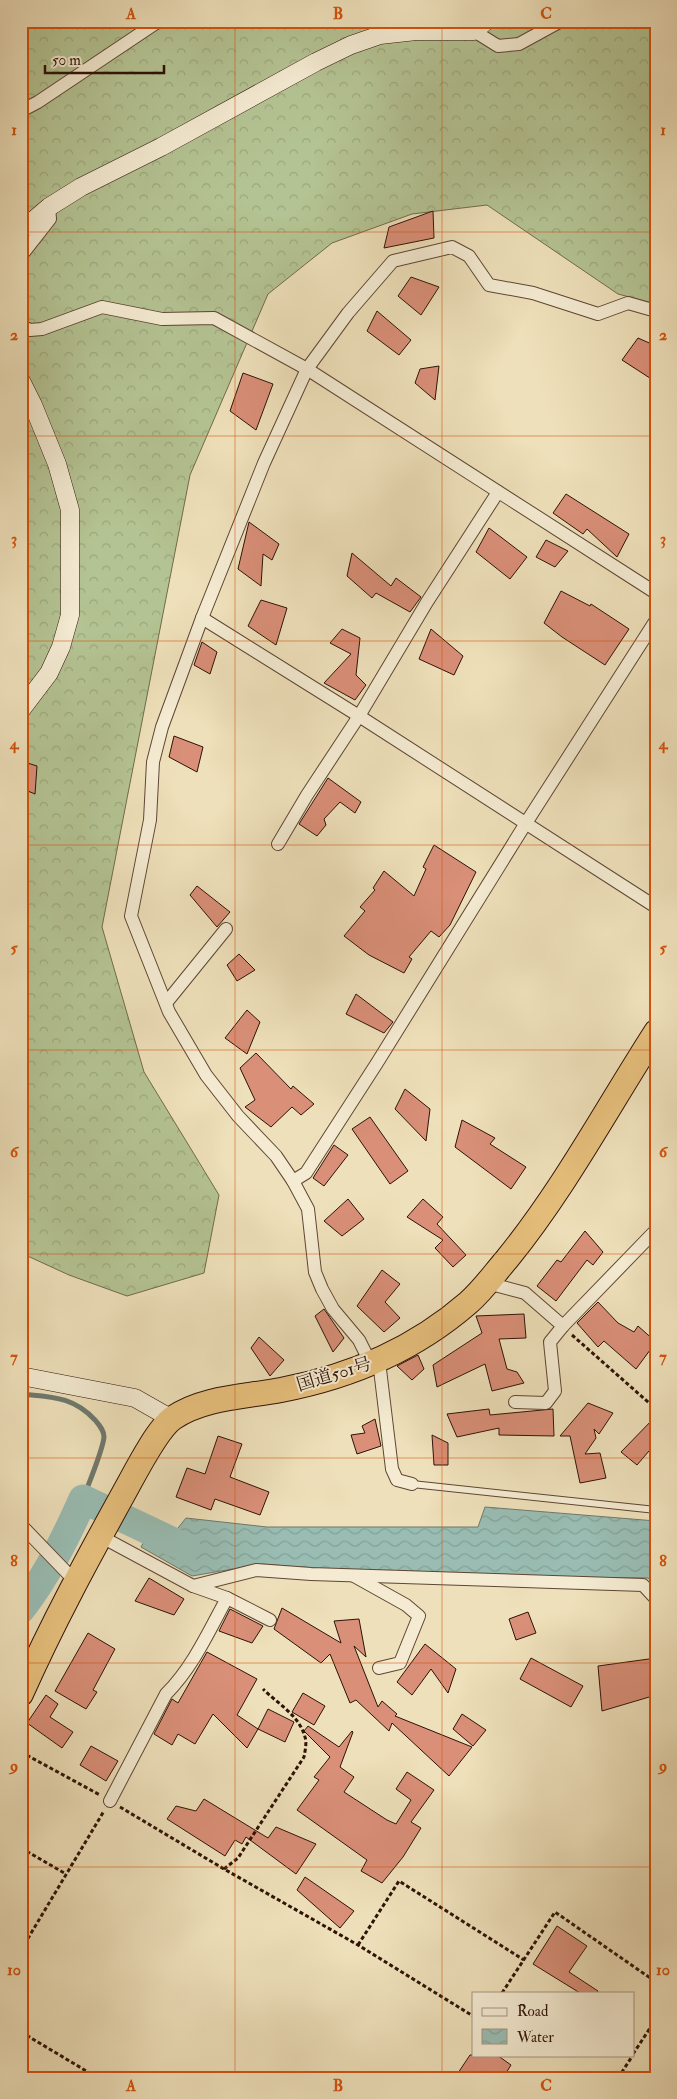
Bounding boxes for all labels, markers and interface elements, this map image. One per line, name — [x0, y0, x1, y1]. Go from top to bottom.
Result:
text: A — [125, 4, 137, 24]
text: B — [333, 4, 343, 24]
text: C — [540, 4, 552, 24]
scale bar — [45, 42, 164, 74]
text: 50 m — [52, 51, 81, 70]
text: 1 — [11, 120, 17, 140]
text: 1 — [660, 120, 666, 140]
text: 2 — [10, 325, 18, 345]
text: 2 — [659, 325, 667, 345]
text: 3 — [11, 529, 17, 549]
text: 3 — [660, 529, 666, 549]
text: 4 — [9, 734, 20, 754]
text: 4 — [658, 734, 669, 754]
text: 5 — [10, 938, 18, 958]
text: 5 — [659, 938, 667, 958]
text: 6 — [10, 1142, 20, 1162]
text: 6 — [659, 1142, 669, 1162]
text: 7 — [10, 1347, 18, 1367]
text: 7 — [659, 1347, 667, 1367]
street label: 国道501号 — [294, 1352, 374, 1397]
text: 8 — [10, 1551, 18, 1571]
text: 8 — [659, 1551, 667, 1571]
text: 9 — [8, 1756, 18, 1776]
text: 9 — [657, 1756, 667, 1776]
text: 10 — [7, 1960, 21, 1980]
text: 10 — [656, 1960, 670, 1980]
legend — [472, 1992, 634, 2056]
text: Road — [517, 2002, 549, 2021]
text: Water — [516, 2028, 554, 2047]
text: A — [125, 2076, 137, 2096]
text: B — [333, 2076, 343, 2096]
text: C — [540, 2076, 552, 2096]

